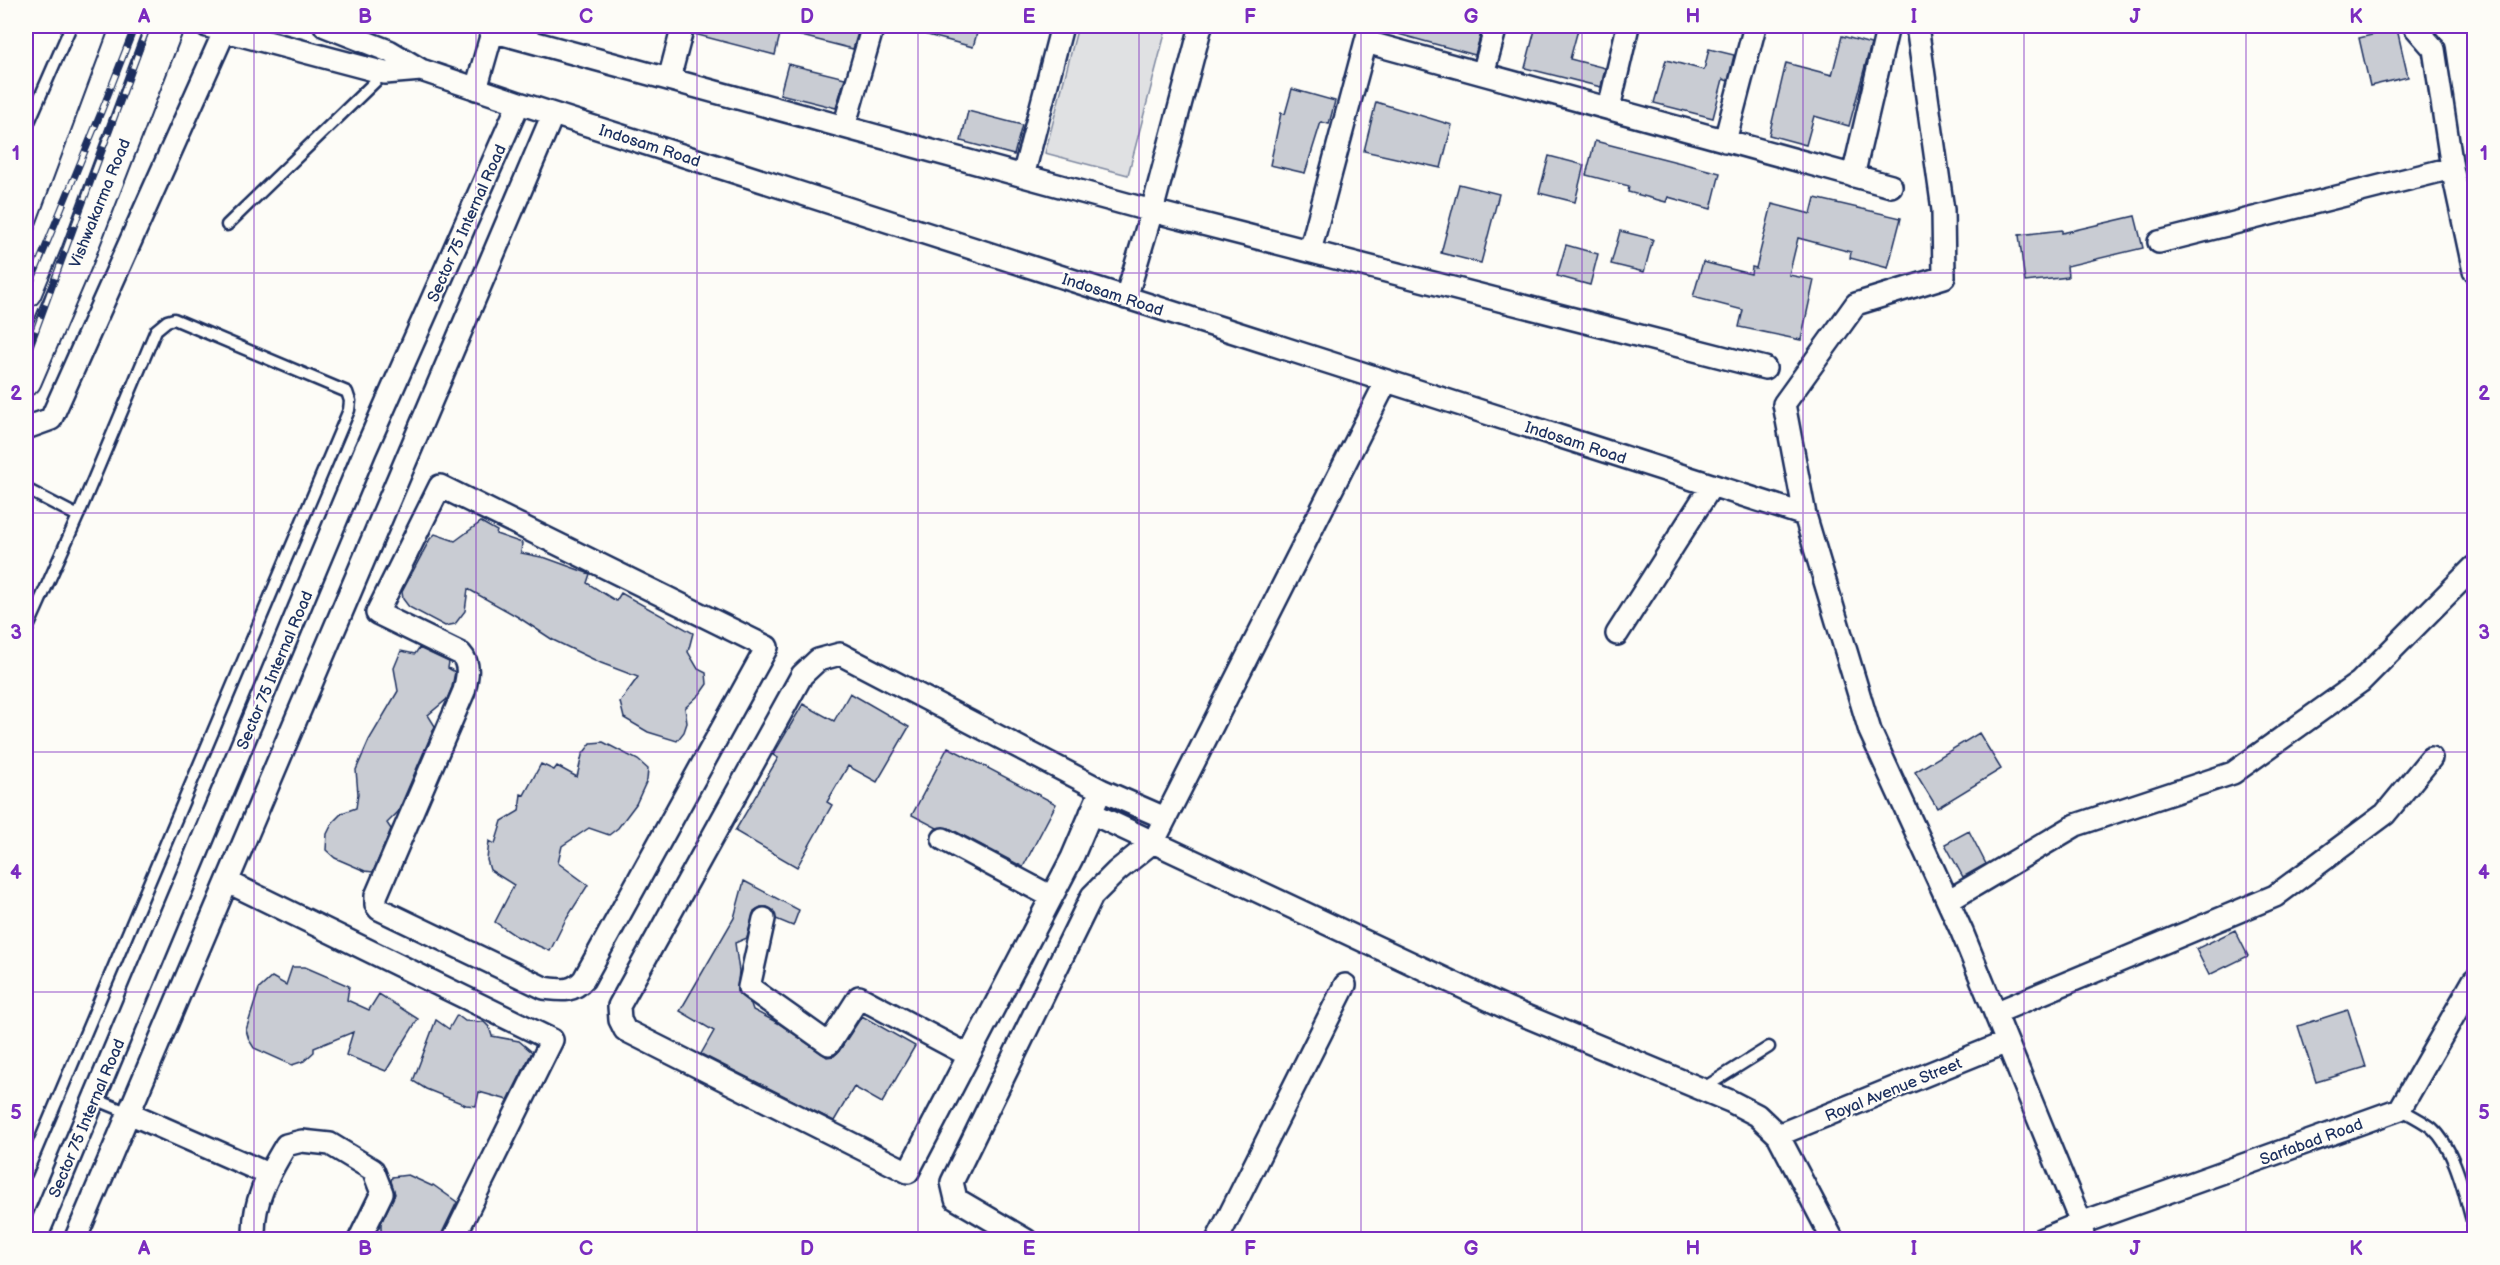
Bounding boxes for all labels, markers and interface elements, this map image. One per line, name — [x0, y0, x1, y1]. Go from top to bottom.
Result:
text: A — [137, 5, 151, 29]
text: B — [358, 5, 372, 29]
text: C — [579, 5, 593, 29]
text: D — [800, 5, 814, 29]
text: E — [1023, 5, 1036, 29]
text: F — [1244, 5, 1256, 29]
text: G — [1464, 5, 1479, 29]
text: H — [1686, 5, 1700, 29]
text: I — [1911, 5, 1917, 29]
text: J — [2130, 5, 2142, 29]
text: K — [2349, 5, 2363, 29]
street label: Indosam Road — [596, 121, 703, 172]
street label: Vishwakarma Road — [66, 136, 135, 271]
text: 1 — [12, 142, 20, 166]
street label: Sector 75 Internal Road — [424, 142, 511, 305]
text: 1 — [2480, 142, 2488, 166]
street label: Indosam Road — [1059, 270, 1166, 321]
text: 2 — [10, 382, 22, 406]
text: 2 — [2478, 382, 2490, 406]
street label: Indosam Road — [1522, 418, 1629, 469]
street label: Sector 75 Internal Road — [233, 588, 317, 753]
text: 3 — [10, 621, 22, 645]
text: 3 — [2478, 621, 2490, 645]
text: 4 — [10, 861, 22, 885]
text: 4 — [2478, 861, 2490, 885]
street label: Sector 75 Internal Road — [45, 1036, 129, 1201]
street label: Royal Avenue Street — [1822, 1054, 1965, 1126]
text: 5 — [10, 1101, 22, 1125]
text: 5 — [2478, 1101, 2490, 1125]
street label: Sarfabad Road — [2257, 1115, 2366, 1170]
text: A — [137, 1237, 151, 1261]
text: B — [358, 1237, 372, 1261]
text: C — [579, 1237, 593, 1261]
text: D — [800, 1237, 814, 1261]
text: E — [1023, 1237, 1036, 1261]
text: F — [1244, 1237, 1256, 1261]
text: G — [1464, 1237, 1479, 1261]
text: H — [1686, 1237, 1700, 1261]
text: I — [1911, 1237, 1917, 1261]
text: J — [2130, 1237, 2142, 1261]
text: K — [2349, 1237, 2363, 1261]

